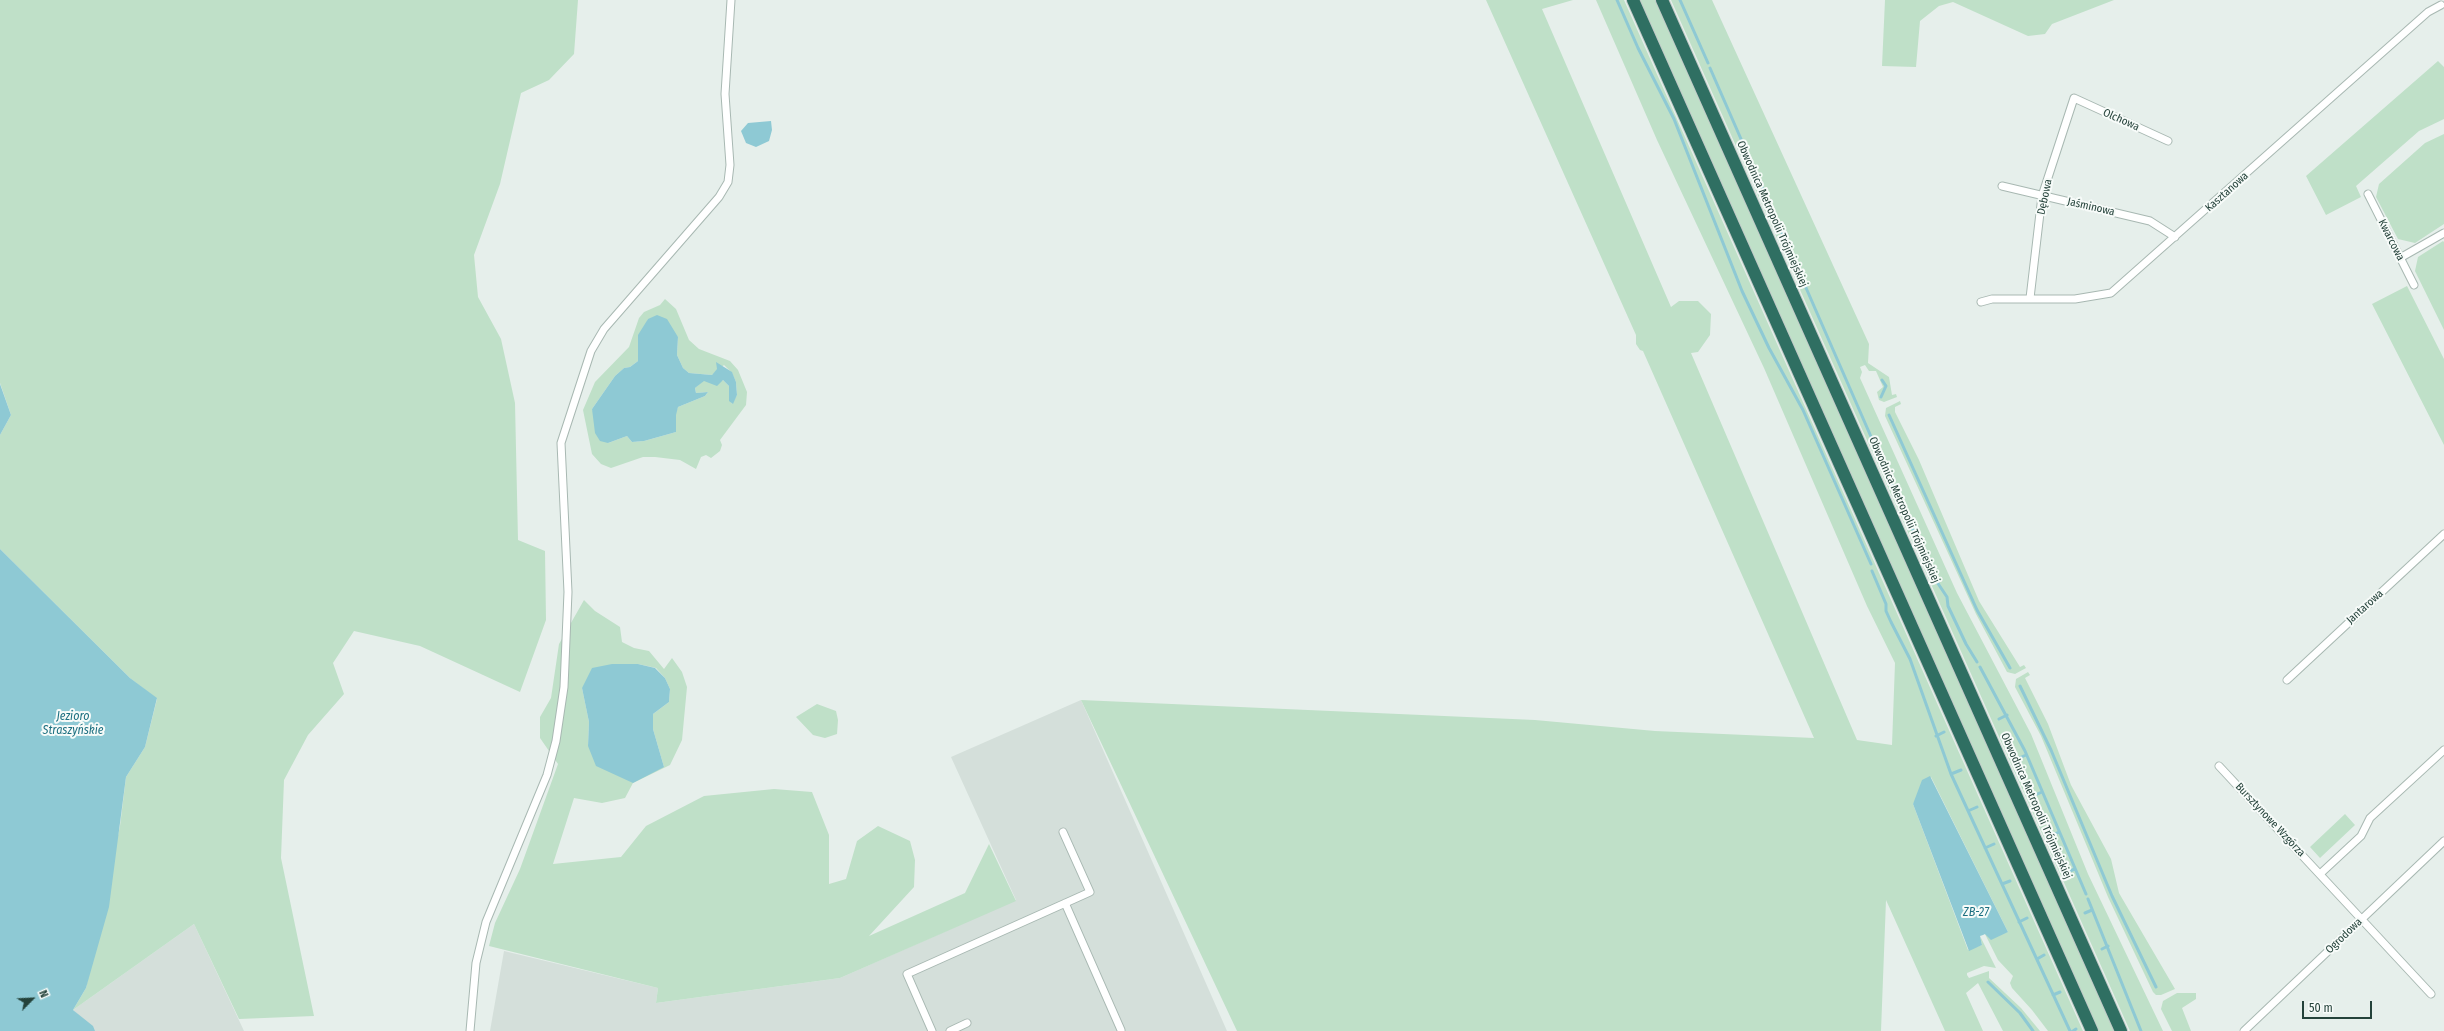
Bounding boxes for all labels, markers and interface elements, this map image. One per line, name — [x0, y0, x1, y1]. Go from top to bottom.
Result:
street label: Olchowa — [2101, 106, 2141, 134]
street label: Obwodnica Metropolii Trójmiejskiej — [1734, 139, 1810, 289]
street label: Kasztanowa — [2203, 169, 2251, 215]
street label: Dębowa — [2035, 178, 2055, 216]
street label: Jaśminowa — [2066, 195, 2116, 219]
street label: Kwarcowa — [2375, 217, 2407, 263]
street label: Obwodnica Metropolii Trójmiejskiej — [1866, 435, 1942, 585]
street label: Jantarowa — [2344, 587, 2386, 627]
water label: Jezioro Straszyńskie — [43, 710, 103, 738]
street label: Obwodnica Metropolii Trójmiejskiej — [1998, 731, 2074, 881]
street label: Bursztynowe Wzgórza — [2232, 780, 2308, 860]
water label: ZB-27 — [1963, 906, 1989, 920]
street label: Ogrodowa — [2323, 915, 2365, 957]
north arrow — [12, 979, 52, 1019]
text: N — [36, 988, 51, 1000]
scale bar — [2304, 993, 2374, 1019]
text: 50 m — [2309, 1001, 2333, 1015]

